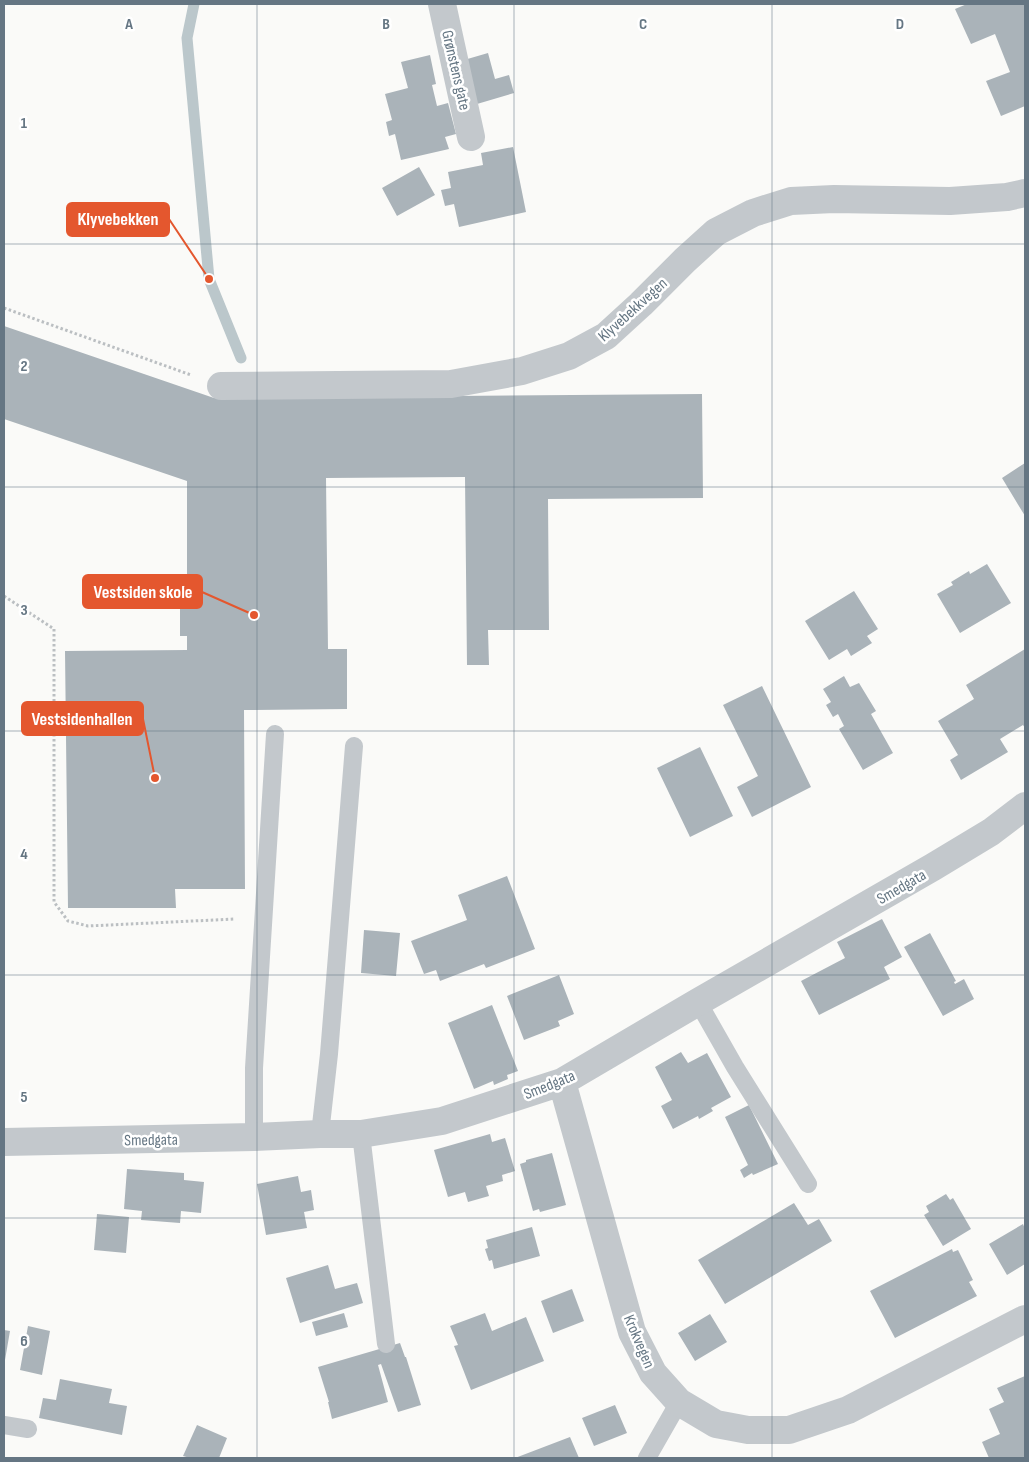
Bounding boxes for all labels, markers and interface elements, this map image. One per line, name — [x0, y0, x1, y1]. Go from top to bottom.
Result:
text: A — [124, 15, 133, 34]
text: B — [382, 15, 390, 34]
text: C — [639, 15, 647, 34]
text: D — [896, 15, 904, 34]
street label: Grønstens gate — [437, 29, 474, 112]
text: 1 — [21, 114, 28, 133]
callout: Klyvebekken — [67, 203, 169, 236]
text: Klyvebekken — [77, 209, 159, 230]
street label: Klyvebekkvegen — [595, 274, 671, 346]
text: 2 — [20, 357, 28, 376]
callout: Vestsiden skole — [83, 575, 202, 608]
text: Vestsiden skole — [94, 582, 192, 603]
text: 3 — [20, 601, 28, 620]
callout: Vestsidenhallen — [22, 702, 143, 735]
text: Vestsidenhallen — [31, 709, 133, 730]
text: 4 — [20, 845, 28, 864]
street label: Smedgata — [874, 866, 930, 909]
street label: Smedgata — [521, 1067, 578, 1104]
text: 5 — [20, 1088, 28, 1107]
street label: Smedgata — [124, 1131, 178, 1150]
street label: Krokvegen — [619, 1312, 658, 1371]
text: 6 — [20, 1332, 28, 1351]

